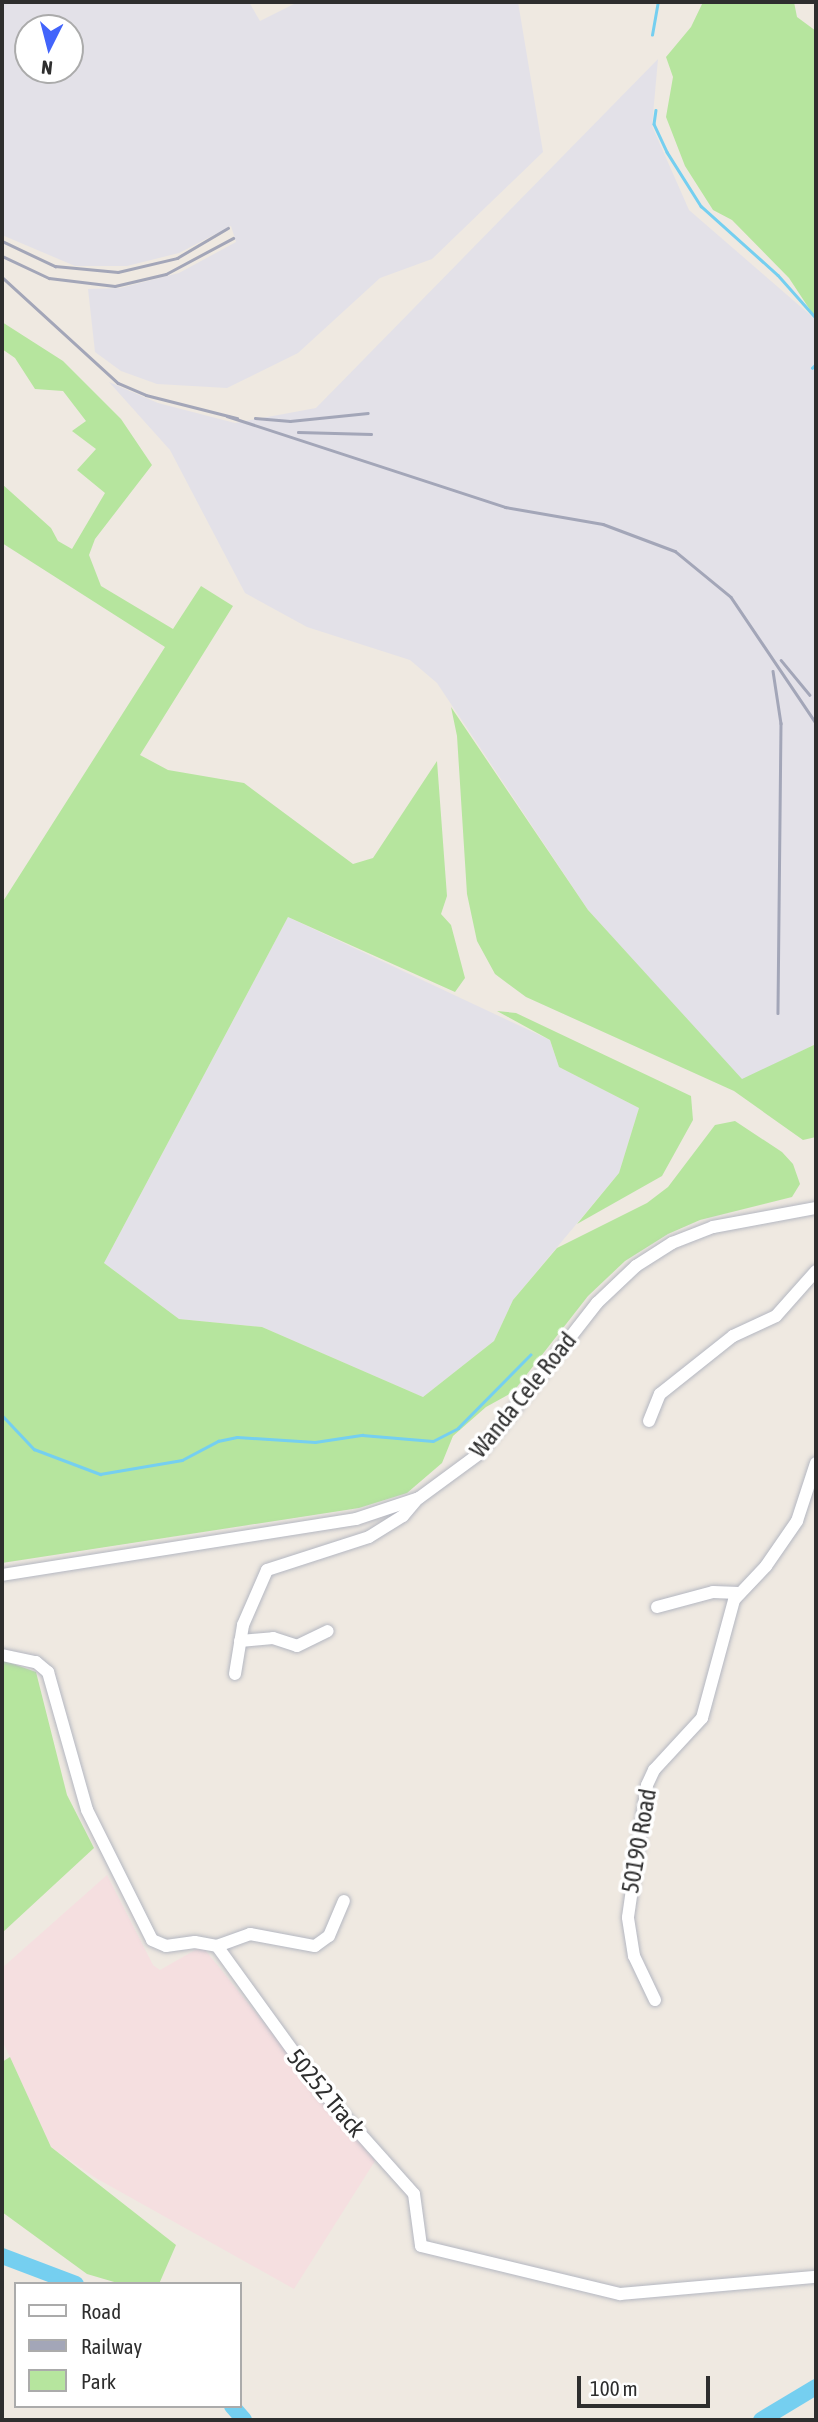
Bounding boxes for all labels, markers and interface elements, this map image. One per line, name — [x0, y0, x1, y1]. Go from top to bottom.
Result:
north arrow — [14, 14, 84, 84]
text: N — [40, 56, 54, 79]
street label: Wanda Cele Road — [464, 1326, 582, 1464]
street label: 50190 Road — [616, 1787, 662, 1895]
street label: 50252 Track — [281, 2043, 371, 2143]
legend — [14, 2282, 242, 2408]
text: Road — [81, 2299, 121, 2323]
text: Railway — [81, 2334, 142, 2358]
scale bar — [580, 2362, 713, 2406]
text: Park — [81, 2369, 116, 2393]
text: 100 m — [590, 2376, 638, 2400]

